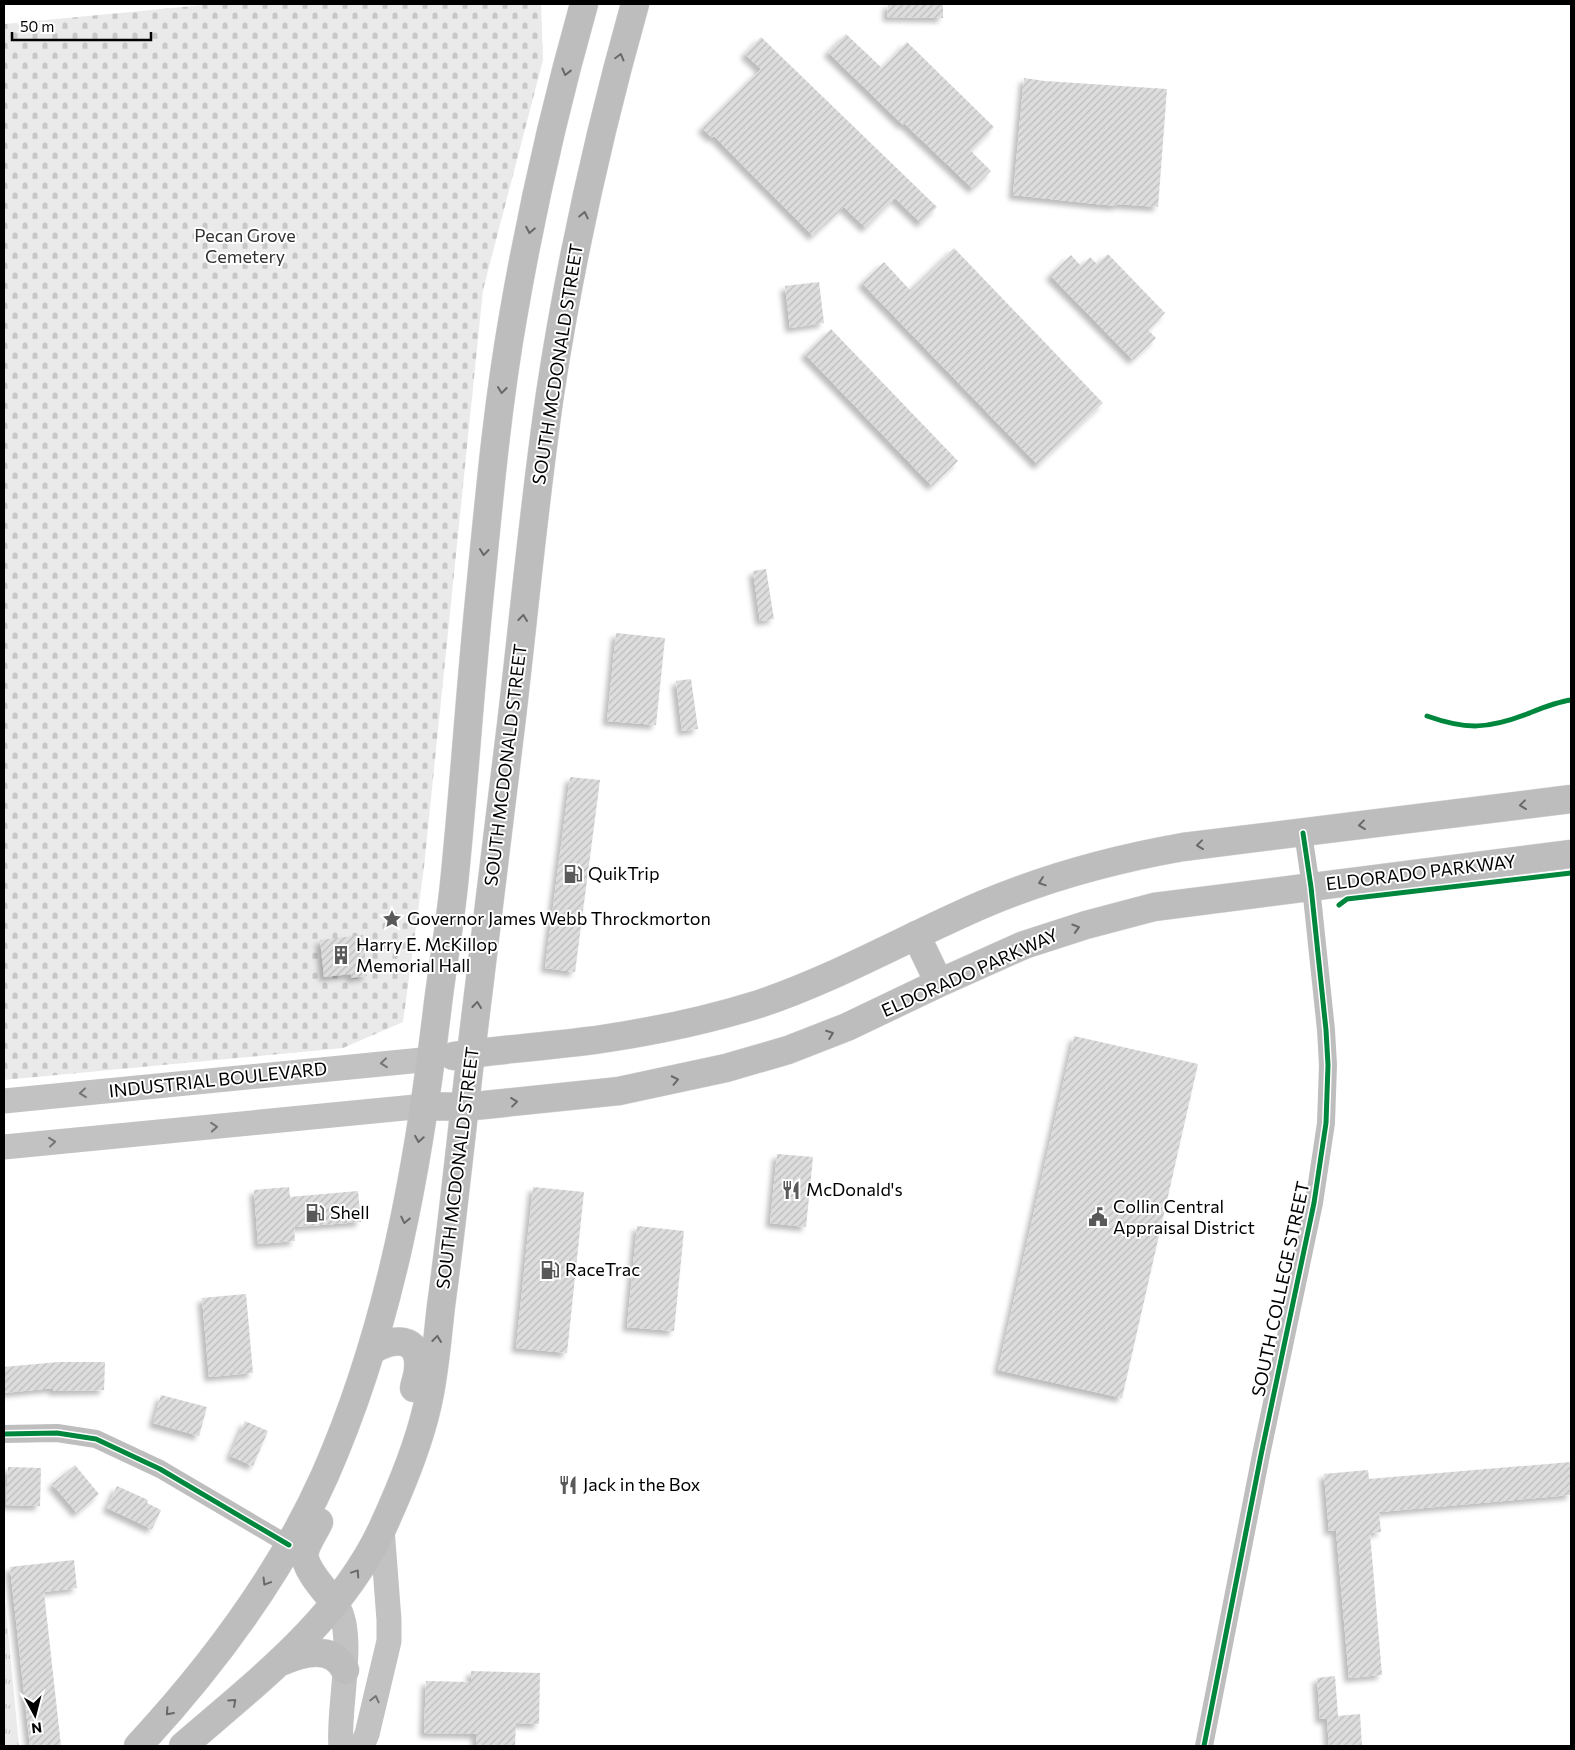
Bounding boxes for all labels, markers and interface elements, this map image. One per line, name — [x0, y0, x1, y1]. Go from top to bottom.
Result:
scale bar — [12, 10, 151, 42]
text: 50 m — [20, 17, 54, 35]
one-way arrow — [614, 52, 625, 61]
one-way arrow — [561, 67, 572, 76]
one-way arrow — [578, 211, 588, 220]
park label: Pecan Grove Cemetery — [194, 224, 296, 267]
one-way arrow — [525, 226, 535, 235]
street label: SOUTH MCDONALD STREET — [527, 242, 587, 486]
one-way arrow — [497, 387, 508, 395]
one-way arrow — [479, 548, 490, 556]
one-way arrow — [517, 614, 528, 622]
street label: SOUTH MCDONALD STREET — [479, 642, 531, 887]
one-way arrow — [1519, 799, 1527, 810]
one-way arrow — [1357, 819, 1365, 830]
one-way arrow — [1196, 839, 1204, 850]
street label: ELDORADO PARKWAY — [1325, 849, 1517, 895]
place label: QuikTrip — [588, 862, 660, 884]
fuel station icon: QuikTrip — [562, 863, 584, 885]
one-way arrow — [1039, 876, 1047, 886]
place label: Governor James Webb Throckmorton — [407, 907, 711, 929]
place icon: Governor James Webb Throckmorton — [381, 908, 403, 930]
street label: ELDORADO PARKWAY — [878, 923, 1062, 1021]
one-way arrow — [1071, 923, 1079, 933]
place label: Harry E. McKillop Memorial Hall — [356, 933, 498, 976]
building icon: Harry E. McKillop Memorial Hall — [330, 944, 352, 966]
one-way arrow — [471, 1001, 482, 1009]
one-way arrow — [825, 1030, 834, 1040]
street label: SOUTH MCDONALD STREET — [431, 1045, 483, 1290]
street label: INDUSTRIAL BOULEVARD — [108, 1057, 328, 1101]
one-way arrow — [379, 1058, 387, 1069]
one-way arrow — [670, 1075, 679, 1086]
one-way arrow — [78, 1087, 86, 1098]
one-way arrow — [510, 1097, 518, 1108]
one-way arrow — [210, 1121, 218, 1132]
one-way arrow — [415, 1135, 425, 1143]
one-way arrow — [49, 1137, 57, 1148]
place label: McDonald's — [806, 1178, 903, 1200]
restaurant icon: McDonald's — [780, 1179, 802, 1201]
street label: SOUTH COLLEGE STREET — [1246, 1179, 1314, 1398]
place label: Collin Central Appraisal District — [1113, 1195, 1255, 1238]
place label: Shell — [330, 1201, 370, 1223]
fuel station icon: Shell — [304, 1202, 326, 1224]
public building icon: Collin Central Appraisal District — [1087, 1206, 1109, 1228]
one-way arrow — [400, 1215, 410, 1224]
place label: RaceTrac — [565, 1258, 640, 1280]
fuel station icon: RaceTrac — [539, 1259, 561, 1281]
one-way arrow — [431, 1334, 442, 1342]
place label: Jack in the Box — [583, 1473, 701, 1495]
restaurant icon: Jack in the Box — [557, 1474, 579, 1496]
one-way arrow — [350, 1569, 360, 1578]
one-way arrow — [263, 1577, 273, 1586]
north arrow — [10, 1690, 60, 1740]
one-way arrow — [369, 1695, 380, 1704]
one-way arrow — [227, 1699, 236, 1708]
one-way arrow — [166, 1707, 175, 1716]
text: N — [30, 1719, 43, 1737]

